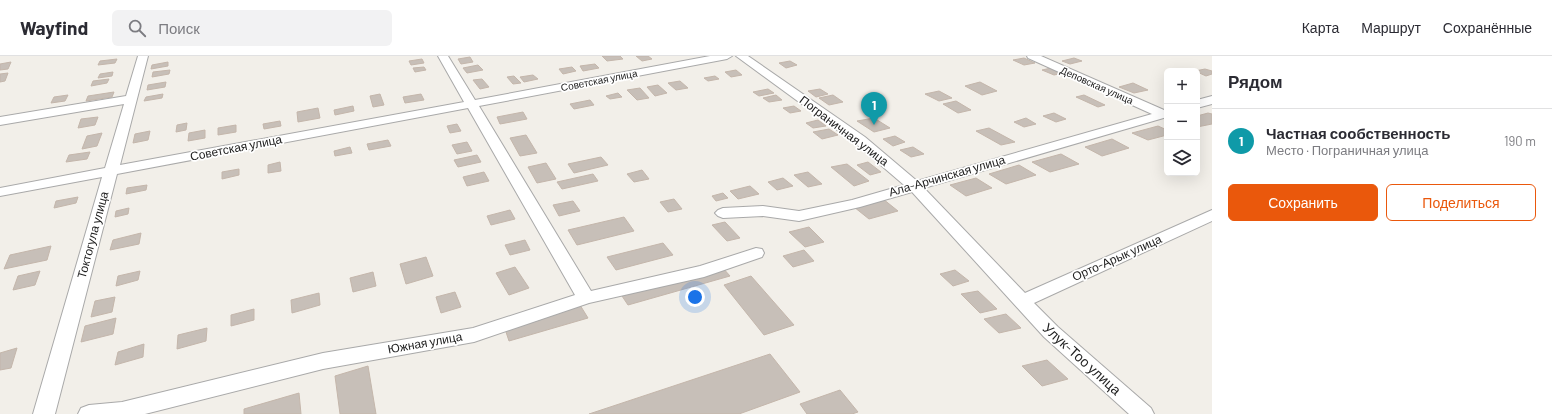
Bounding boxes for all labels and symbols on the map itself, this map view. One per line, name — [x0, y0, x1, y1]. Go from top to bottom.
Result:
street label: Деповская улица — [1059, 64, 1136, 107]
street label: Советская улица — [560, 67, 639, 93]
street label: Пограничная улица — [797, 92, 892, 169]
pin: 1 — [861, 92, 887, 125]
street label: Советская улица — [189, 131, 283, 164]
street label: Ала-Арчинская улица — [887, 152, 1007, 199]
street label: Токтогула улица — [74, 189, 111, 280]
street label: Орто-Арык улица — [1070, 231, 1164, 284]
your location — [685, 287, 705, 307]
street label: Улук-Тоо улица — [1040, 319, 1125, 398]
street label: Южная улица — [387, 329, 464, 356]

